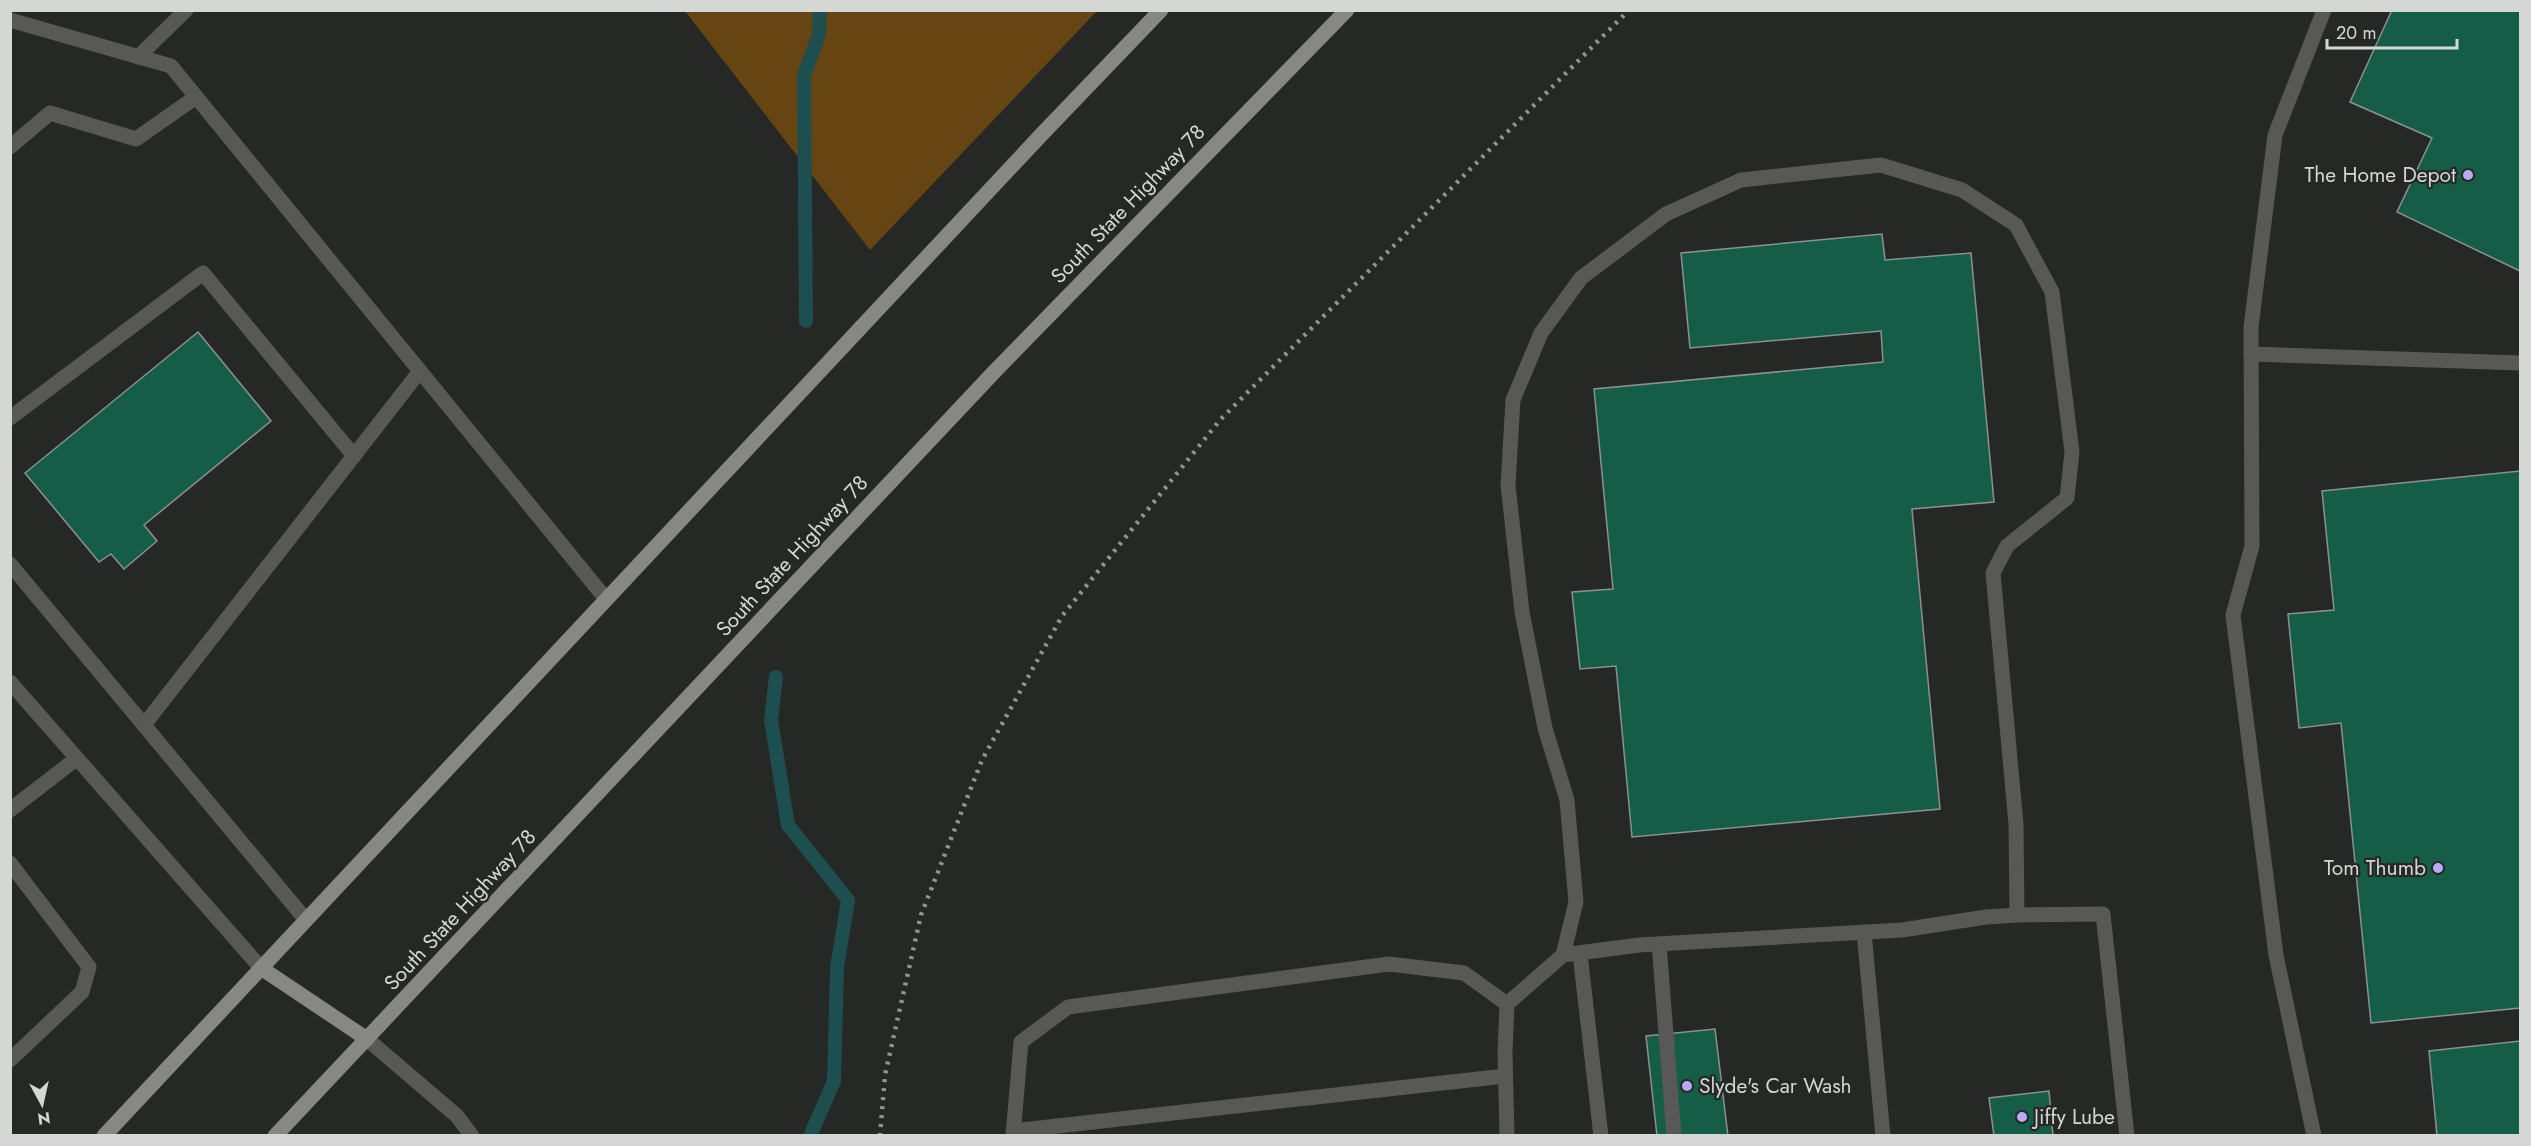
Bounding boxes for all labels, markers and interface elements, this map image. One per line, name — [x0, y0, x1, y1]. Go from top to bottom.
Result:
scale bar — [2327, 12, 2458, 50]
text: 20 m — [2336, 20, 2376, 46]
street label: South State Highway 78 — [1044, 118, 1212, 290]
place label: The Home Depot — [2305, 160, 2456, 190]
marker: The Home Depot — [2461, 168, 2475, 182]
street label: South State Highway 78 — [709, 469, 875, 643]
street label: South State Highway 78 — [377, 823, 543, 997]
place label: Tom Thumb — [2324, 853, 2426, 883]
marker: Tom Thumb — [2431, 861, 2445, 875]
place label: Slyde's Car Wash — [1699, 1071, 1852, 1101]
north arrow — [12, 1074, 72, 1134]
marker: Slyde's Car Wash — [1680, 1079, 1694, 1093]
place label: Jiffy Lube — [2031, 1102, 2115, 1132]
text: N — [36, 1106, 52, 1131]
marker: Jiffy Lube — [2015, 1110, 2029, 1124]

